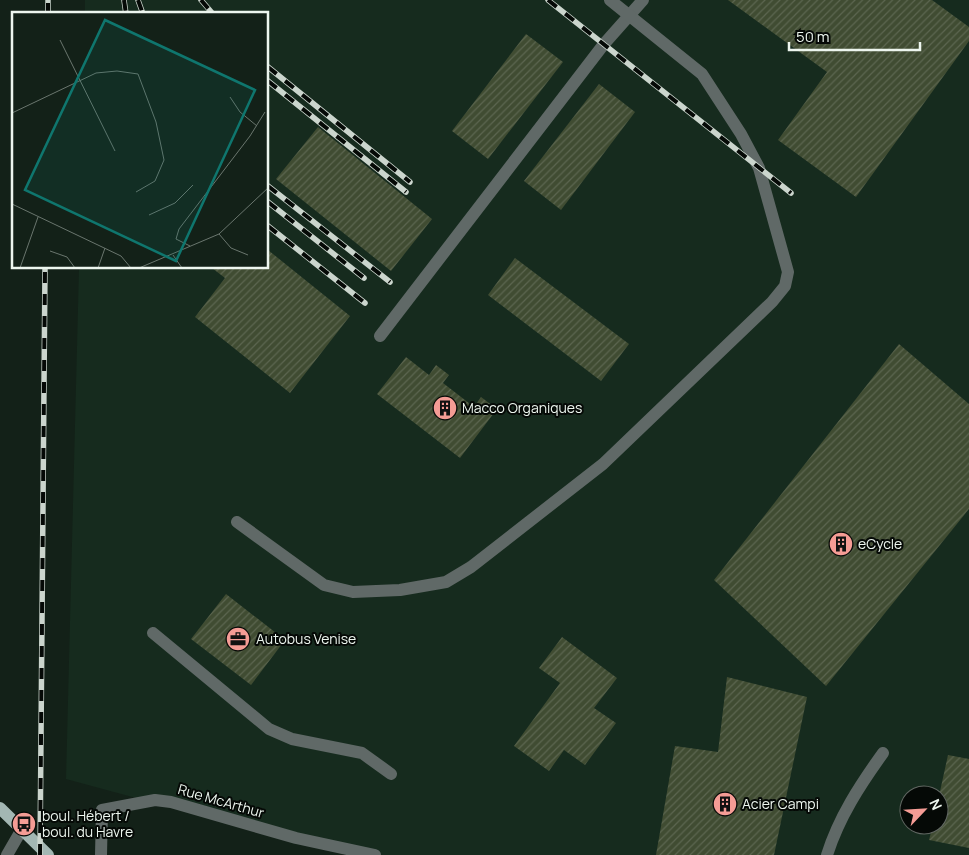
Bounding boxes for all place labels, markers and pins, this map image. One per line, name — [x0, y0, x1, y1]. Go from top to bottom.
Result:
building icon: Macco Organiques — [432, 395, 458, 421]
place label: Macco Organiques — [462, 398, 582, 417]
building icon: eCycle — [828, 531, 854, 557]
place label: eCycle — [858, 534, 902, 553]
office icon: Autobus Venise — [225, 626, 251, 652]
place label: Autobus Venise — [256, 629, 356, 648]
building icon: Acier Campi — [712, 791, 738, 817]
place label: Acier Campi — [742, 794, 819, 813]
place label: boul. Hébert / boul. du Havre — [42, 806, 133, 841]
bus stop icon: boul. Hébert / boul. du Havre — [11, 811, 37, 837]

